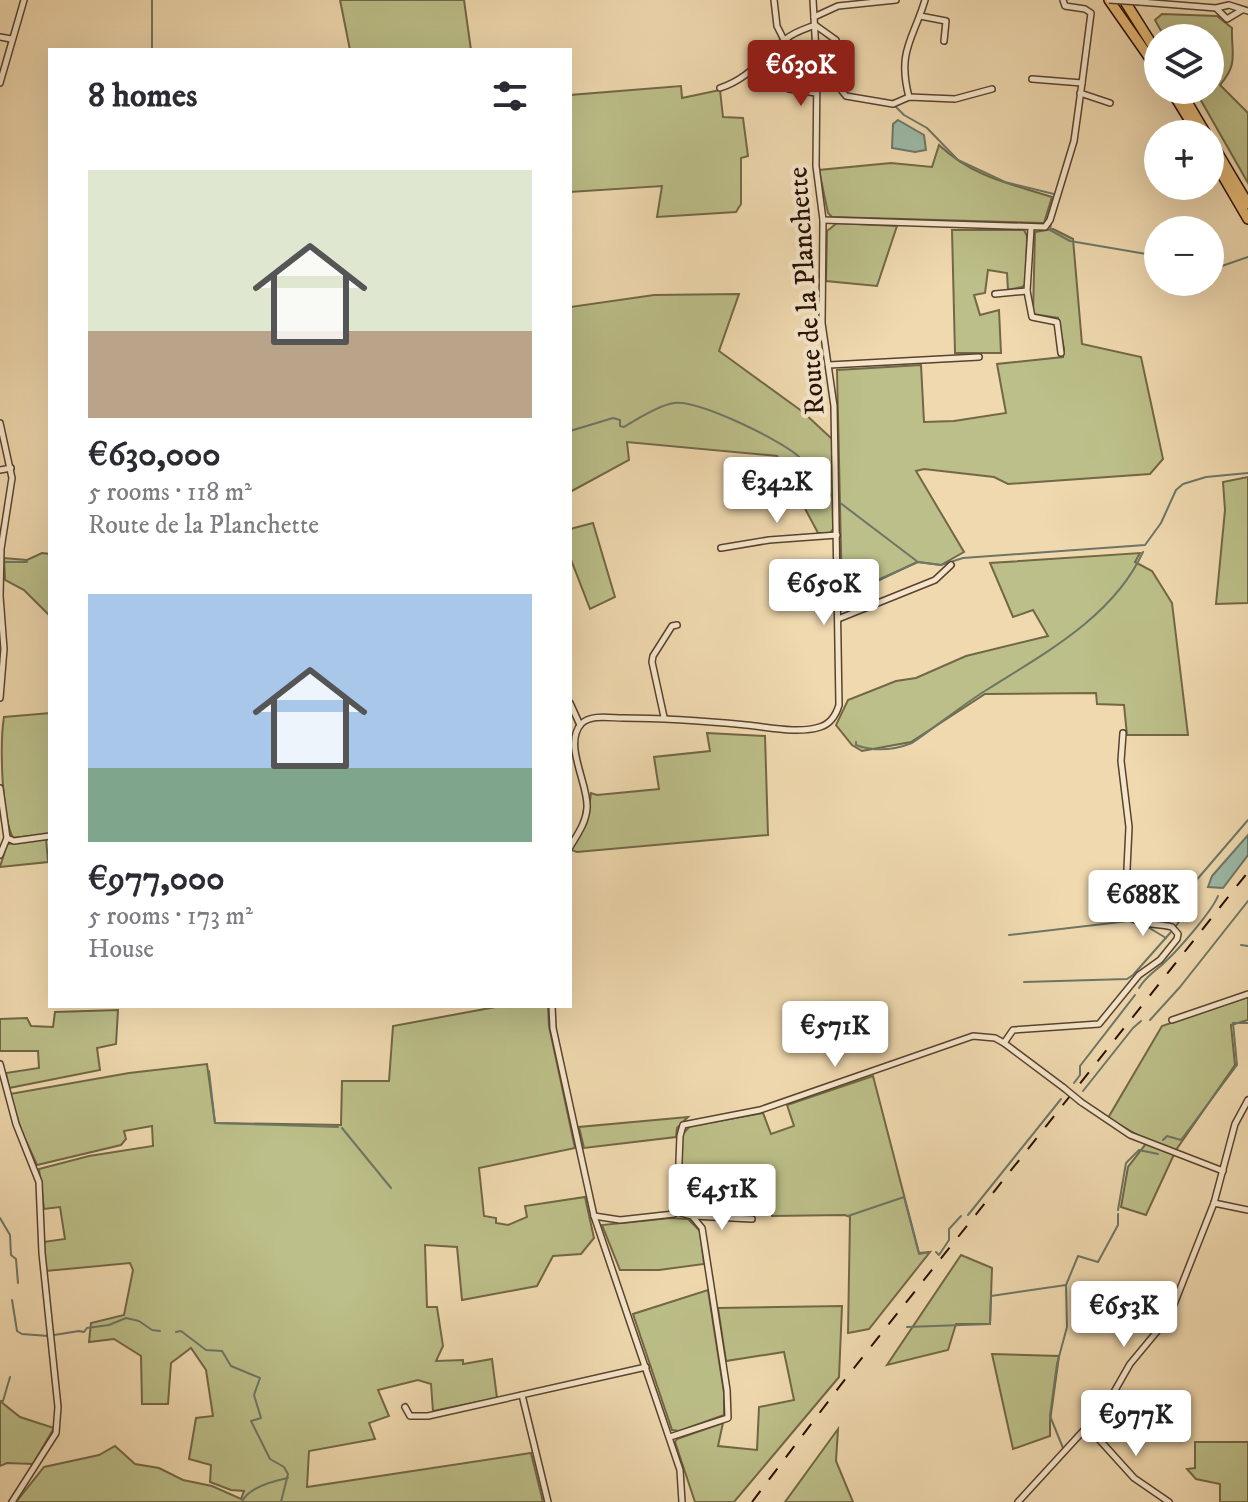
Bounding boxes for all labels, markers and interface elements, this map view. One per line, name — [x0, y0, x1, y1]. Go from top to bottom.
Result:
map controls — [1144, 24, 1224, 296]
button: layers — [1144, 24, 1224, 104]
pin: €630K — [745, 40, 857, 108]
text: €630K — [766, 49, 836, 82]
icon: filters — [488, 74, 532, 118]
text: 8 homes — [88, 75, 197, 117]
button: + — [1144, 120, 1224, 200]
street label: Route de la Planchette — [780, 166, 833, 416]
button: − — [1144, 216, 1224, 296]
icon: home — [238, 222, 382, 366]
text: €630,000 — [88, 434, 221, 476]
pin: €342K — [721, 457, 833, 525]
text: €342K — [742, 466, 812, 499]
text: 5 rooms · 118 m² — [88, 476, 252, 509]
text: Route de la Planchette — [88, 509, 319, 542]
pin: €650K — [768, 559, 880, 627]
text: €650K — [787, 568, 861, 601]
icon: home — [238, 646, 382, 790]
text: €977,000 — [88, 858, 225, 900]
pin: €688K — [1087, 870, 1199, 938]
text: €688K — [1106, 879, 1180, 912]
text: 5 rooms · 173 m² — [88, 900, 253, 933]
text: House — [88, 933, 154, 966]
pin: €571K — [779, 1001, 891, 1069]
text: €571K — [800, 1010, 870, 1043]
pin: €451K — [666, 1164, 778, 1232]
text: €451K — [687, 1173, 757, 1206]
pin: €653K — [1068, 1281, 1180, 1349]
text: €653K — [1089, 1290, 1159, 1323]
pin: €977K — [1080, 1390, 1192, 1458]
text: €977K — [1099, 1399, 1173, 1432]

